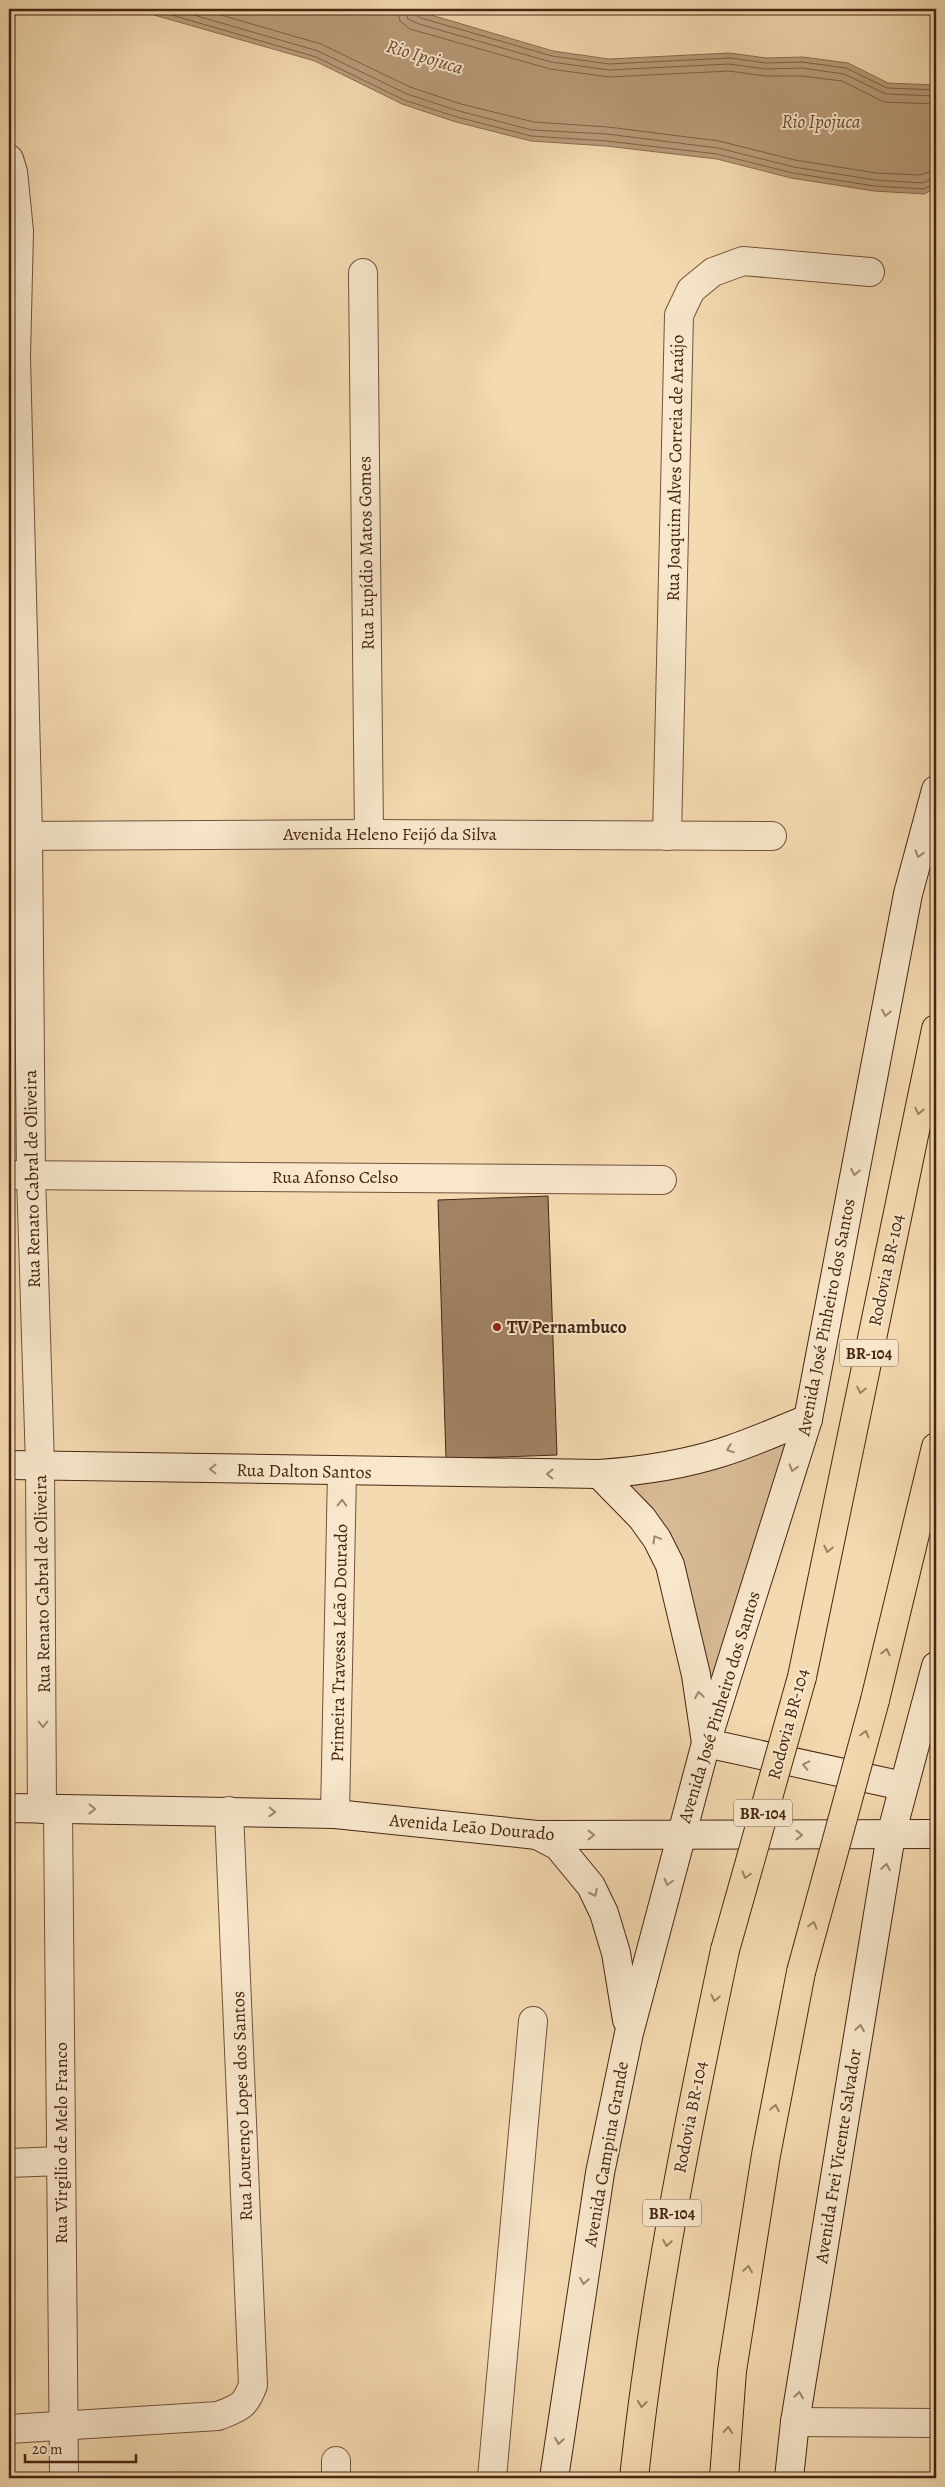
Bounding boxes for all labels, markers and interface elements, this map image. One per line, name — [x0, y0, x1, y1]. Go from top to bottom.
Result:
water label: Rio Ipojuca — [383, 33, 466, 81]
water label: Rio Ipojuca — [782, 109, 861, 135]
street label: Rua Joaquim Alves Correia de Araújo — [661, 334, 689, 602]
street label: Rua Eupídio Matos Gomes — [352, 456, 380, 650]
street label: Avenida Heleno Feijó da Silva — [282, 822, 497, 846]
one-way arrow — [914, 849, 925, 858]
one-way arrow — [881, 1008, 891, 1017]
street label: Rua Renato Cabral de Oliveira — [18, 1069, 46, 1288]
one-way arrow — [914, 1107, 925, 1116]
street label: Rua Afonso Celso — [272, 1165, 398, 1189]
one-way arrow — [851, 1168, 861, 1177]
street label: Avenida José Pinheiro dos Santos — [791, 1196, 861, 1439]
street label: Rodovia BR-104 — [862, 1212, 910, 1328]
place label: TV Pernambuco — [507, 1315, 627, 1339]
marker: TV Pernambuco — [491, 1321, 503, 1333]
road number: BR-104 — [840, 1340, 898, 1366]
one-way arrow — [857, 1386, 867, 1395]
one-way arrow — [727, 1443, 735, 1453]
street label: Rua Dalton Santos — [236, 1458, 372, 1484]
one-way arrow — [788, 1463, 798, 1472]
one-way arrow — [209, 1464, 216, 1474]
one-way arrow — [546, 1469, 554, 1479]
street label: Rua Renato Cabral de Oliveira — [28, 1474, 56, 1693]
one-way arrow — [336, 1498, 347, 1506]
street label: Primeira Travessa Leão Dourado — [325, 1524, 353, 1762]
one-way arrow — [653, 1536, 663, 1545]
one-way arrow — [824, 1545, 834, 1554]
street label: Avenida José Pinheiro dos Santos — [672, 1588, 766, 1827]
one-way arrow — [880, 1648, 891, 1657]
street label: Rodovia BR-104 — [762, 1666, 814, 1782]
one-way arrow — [694, 1690, 705, 1698]
one-way arrow — [38, 1720, 48, 1728]
one-way arrow — [860, 1731, 870, 1739]
one-way arrow — [802, 1760, 810, 1771]
road number: BR-104 — [734, 1800, 792, 1826]
one-way arrow — [89, 1804, 97, 1814]
one-way arrow — [269, 1807, 277, 1817]
street label: Avenida Leão Dourado — [387, 1808, 556, 1846]
one-way arrow — [588, 1830, 596, 1840]
one-way arrow — [796, 1830, 804, 1840]
one-way arrow — [880, 1863, 891, 1871]
one-way arrow — [741, 1871, 752, 1880]
one-way arrow — [664, 1878, 674, 1886]
one-way arrow — [588, 1888, 598, 1897]
one-way arrow — [808, 1921, 818, 1929]
street label: Rua Lourenço Lopes dos Santos — [226, 1991, 258, 2221]
one-way arrow — [710, 1993, 721, 2002]
one-way arrow — [854, 2023, 864, 2032]
street label: Rua Virgilio de Melo Franco — [49, 2042, 73, 2244]
street label: Avenida Frei Vicente Salvador — [809, 2047, 867, 2266]
street label: Avenida Campina Grande — [578, 2059, 634, 2250]
street label: Rodovia BR-104 — [667, 2059, 713, 2175]
one-way arrow — [769, 2104, 779, 2113]
road number: BR-104 — [643, 2200, 701, 2226]
one-way arrow — [663, 2239, 673, 2248]
one-way arrow — [742, 2264, 753, 2272]
one-way arrow — [579, 2277, 590, 2285]
one-way arrow — [794, 2391, 804, 2400]
one-way arrow — [637, 2400, 648, 2408]
one-way arrow — [722, 2425, 733, 2433]
scale bar — [25, 2432, 136, 2464]
one-way arrow — [555, 2437, 565, 2446]
text: 20 m — [32, 2439, 63, 2459]

